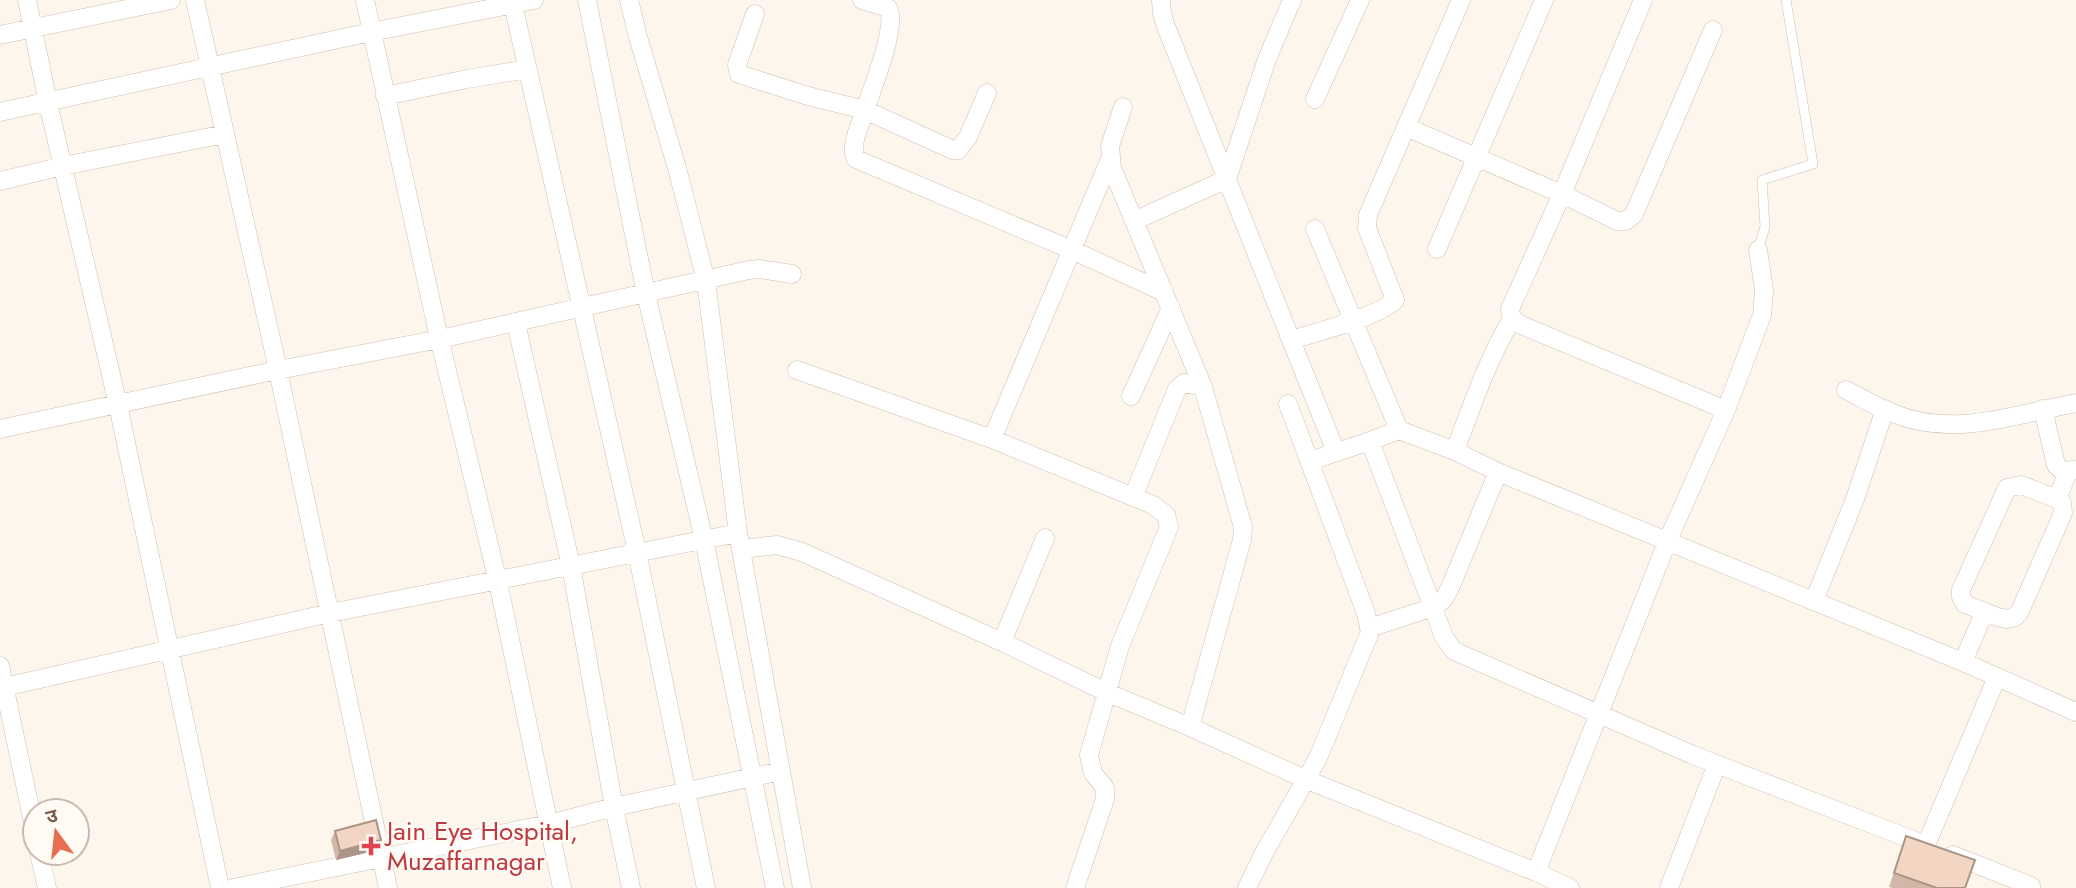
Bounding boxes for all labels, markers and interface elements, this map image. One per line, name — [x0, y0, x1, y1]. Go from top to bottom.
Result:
north arrow — [21, 797, 91, 867]
text: उ — [43, 801, 61, 831]
place label: Jain Eye Hospital, Muzaffarnagar — [384, 812, 578, 880]
marker: Jain Eye Hospital, Muzaffarnagar — [361, 836, 381, 856]

